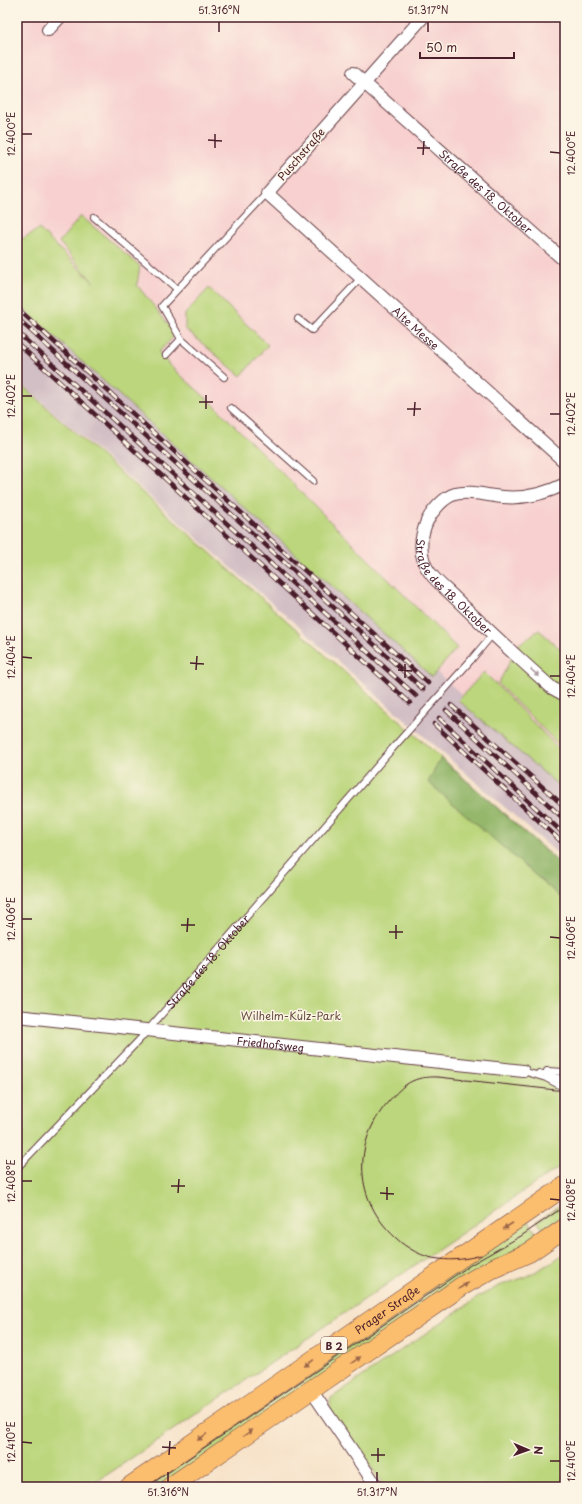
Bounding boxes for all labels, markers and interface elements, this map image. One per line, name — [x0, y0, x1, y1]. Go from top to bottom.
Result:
text: 51.316°N — [198, 2, 240, 17]
text: 51.317°N — [407, 2, 449, 17]
scale bar — [420, 34, 514, 60]
text: 50 m — [426, 38, 457, 56]
text: 12.400°E — [3, 112, 18, 156]
street label: Puschstraße — [273, 124, 329, 184]
text: 12.400°E — [563, 131, 578, 175]
street label: Straße des 18. Oktober — [436, 145, 537, 238]
street label: Alte Messe — [389, 302, 443, 353]
text: 12.402°E — [3, 374, 18, 418]
text: 12.402°E — [563, 392, 578, 436]
street label: Straße des 18. Oktober — [413, 538, 497, 638]
text: 12.404°E — [3, 635, 18, 679]
text: 12.404°E — [563, 654, 578, 698]
one-way arrow — [530, 668, 539, 677]
text: 12.406°E — [3, 897, 18, 941]
street label: Straße des 18. Oktober — [162, 910, 254, 1012]
text: 12.406°E — [563, 916, 578, 960]
park label: Wilhelm-Külz-Park — [241, 1007, 341, 1024]
street label: Friedhofsweg — [236, 1031, 305, 1056]
text: 12.408°E — [3, 1159, 18, 1203]
text: 12.408°E — [563, 1178, 578, 1222]
one-way arrow — [502, 1222, 514, 1229]
street label: Prager Straße — [351, 1280, 423, 1338]
one-way arrow — [458, 1282, 468, 1290]
road number: B 2 — [321, 1337, 347, 1353]
one-way arrow — [351, 1356, 361, 1364]
one-way arrow — [304, 1359, 314, 1367]
text: 12.410°E — [3, 1421, 18, 1463]
one-way arrow — [243, 1429, 254, 1437]
north arrow — [508, 1430, 548, 1470]
one-way arrow — [197, 1433, 207, 1441]
text: 12.410°E — [563, 1440, 578, 1482]
text: N — [530, 1446, 547, 1455]
text: 51.316°N — [147, 1484, 189, 1499]
text: 51.317°N — [356, 1484, 398, 1499]

